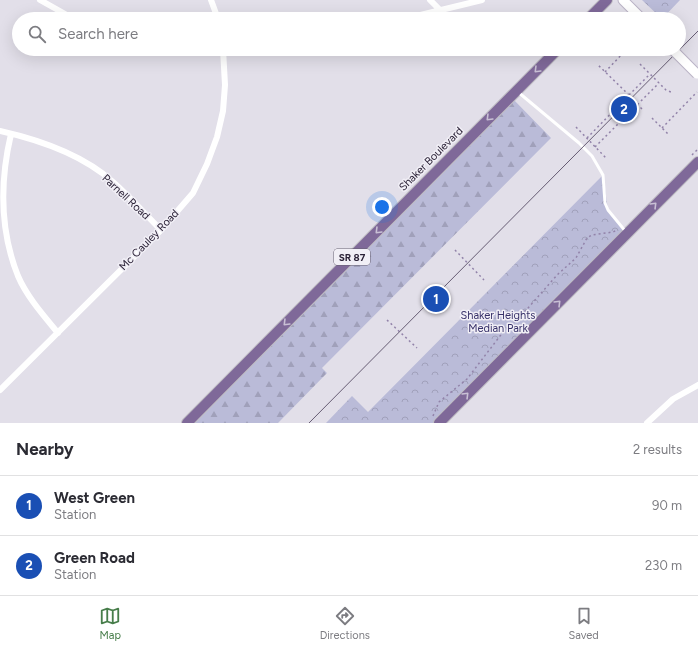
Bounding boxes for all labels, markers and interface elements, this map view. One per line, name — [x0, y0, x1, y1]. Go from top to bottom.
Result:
search box — [12, 12, 686, 56]
icon: search — [26, 23, 48, 45]
text: Search here — [58, 25, 138, 43]
one-way arrow — [534, 65, 542, 73]
pin: 2 — [611, 94, 637, 124]
one-way arrow — [486, 113, 494, 121]
street label: Shaker Boulevard — [396, 124, 466, 194]
street label: Parnell Road — [99, 172, 153, 222]
your location — [372, 197, 392, 217]
one-way arrow — [650, 202, 657, 210]
street label: Mc Cauley Road — [117, 207, 181, 273]
one-way arrow — [375, 226, 383, 234]
road number: SR 87 — [334, 249, 370, 265]
pin: 1 — [423, 284, 449, 314]
one-way arrow — [553, 300, 561, 308]
park label: Shaker Heights Median Park — [461, 309, 535, 335]
one-way arrow — [283, 318, 291, 326]
one-way arrow — [461, 392, 469, 400]
text: Nearby — [16, 439, 74, 459]
text: 2 results — [633, 442, 682, 457]
text: West Green — [54, 489, 135, 507]
text: 1 — [26, 498, 32, 513]
text: 90 m — [652, 498, 682, 513]
text: Station — [54, 507, 96, 522]
text: Green Road — [54, 549, 135, 567]
text: 2 — [25, 558, 33, 573]
text: 230 m — [645, 558, 682, 573]
text: Station — [54, 567, 96, 582]
tab: Map — [99, 605, 121, 642]
tab: Directions — [320, 605, 370, 642]
tab: Saved — [568, 605, 599, 642]

